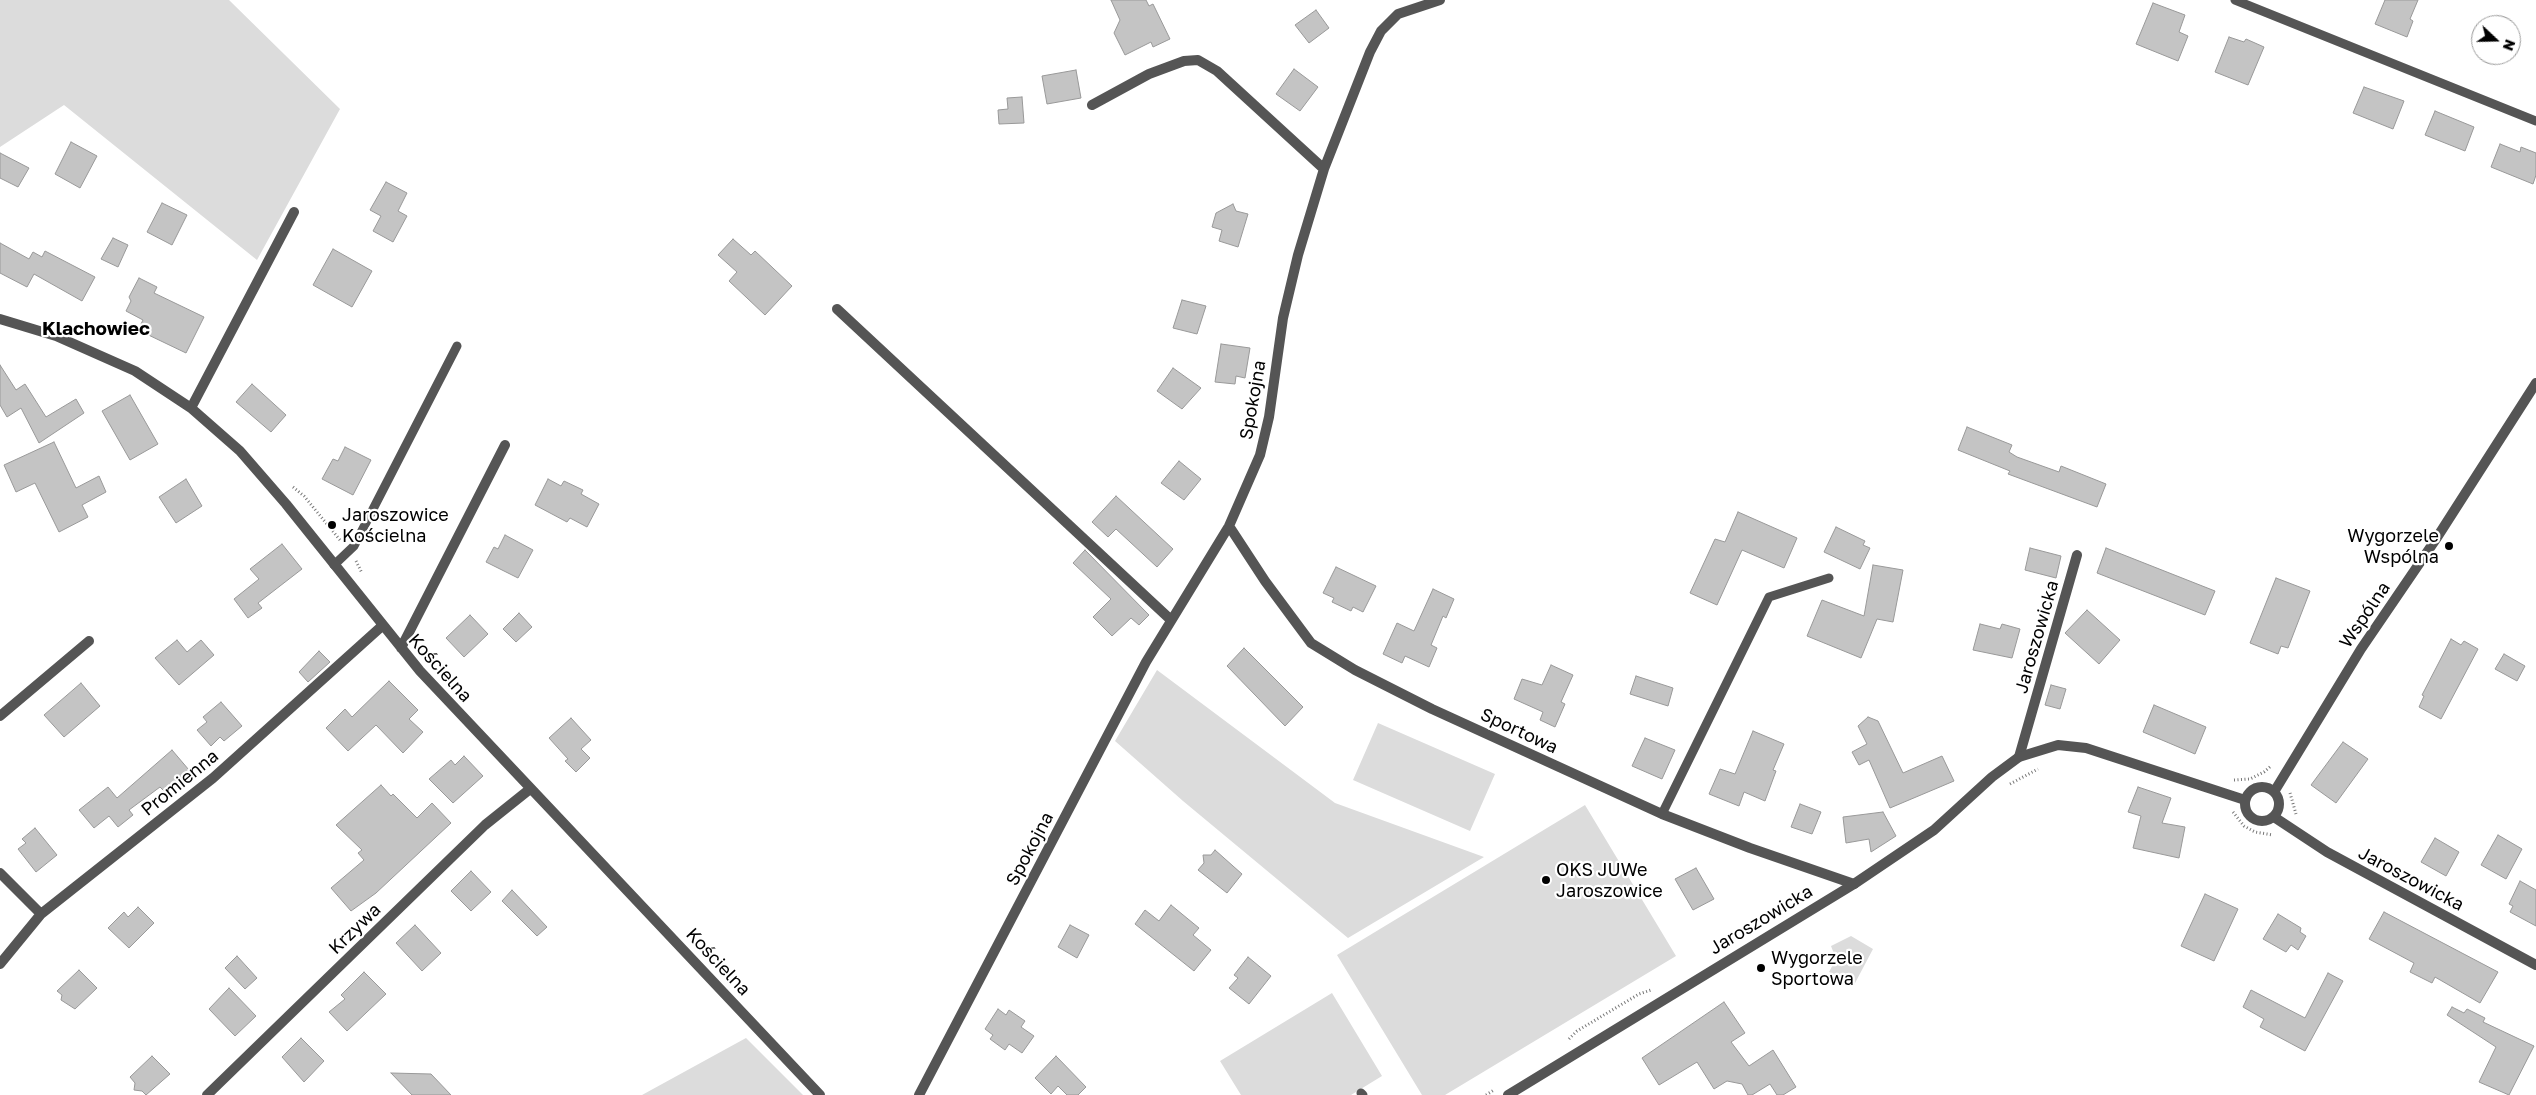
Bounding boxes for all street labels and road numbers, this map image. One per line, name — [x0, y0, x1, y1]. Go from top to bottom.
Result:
street label: Spokojna — [1235, 359, 1271, 441]
street label: Jaroszowicka — [2011, 578, 2063, 696]
street label: Wspólna — [2335, 578, 2395, 652]
street label: Kościelna — [404, 629, 476, 707]
street label: Sportowa — [1477, 704, 1561, 758]
street label: Promienna — [137, 745, 223, 821]
street label: Spokojna — [1002, 809, 1058, 889]
street label: Jaroszowicka — [2354, 842, 2468, 916]
street label: Jaroszowicka — [1706, 881, 1816, 959]
street label: Krzywa — [325, 899, 385, 959]
street label: Kościelna — [681, 924, 755, 1000]

